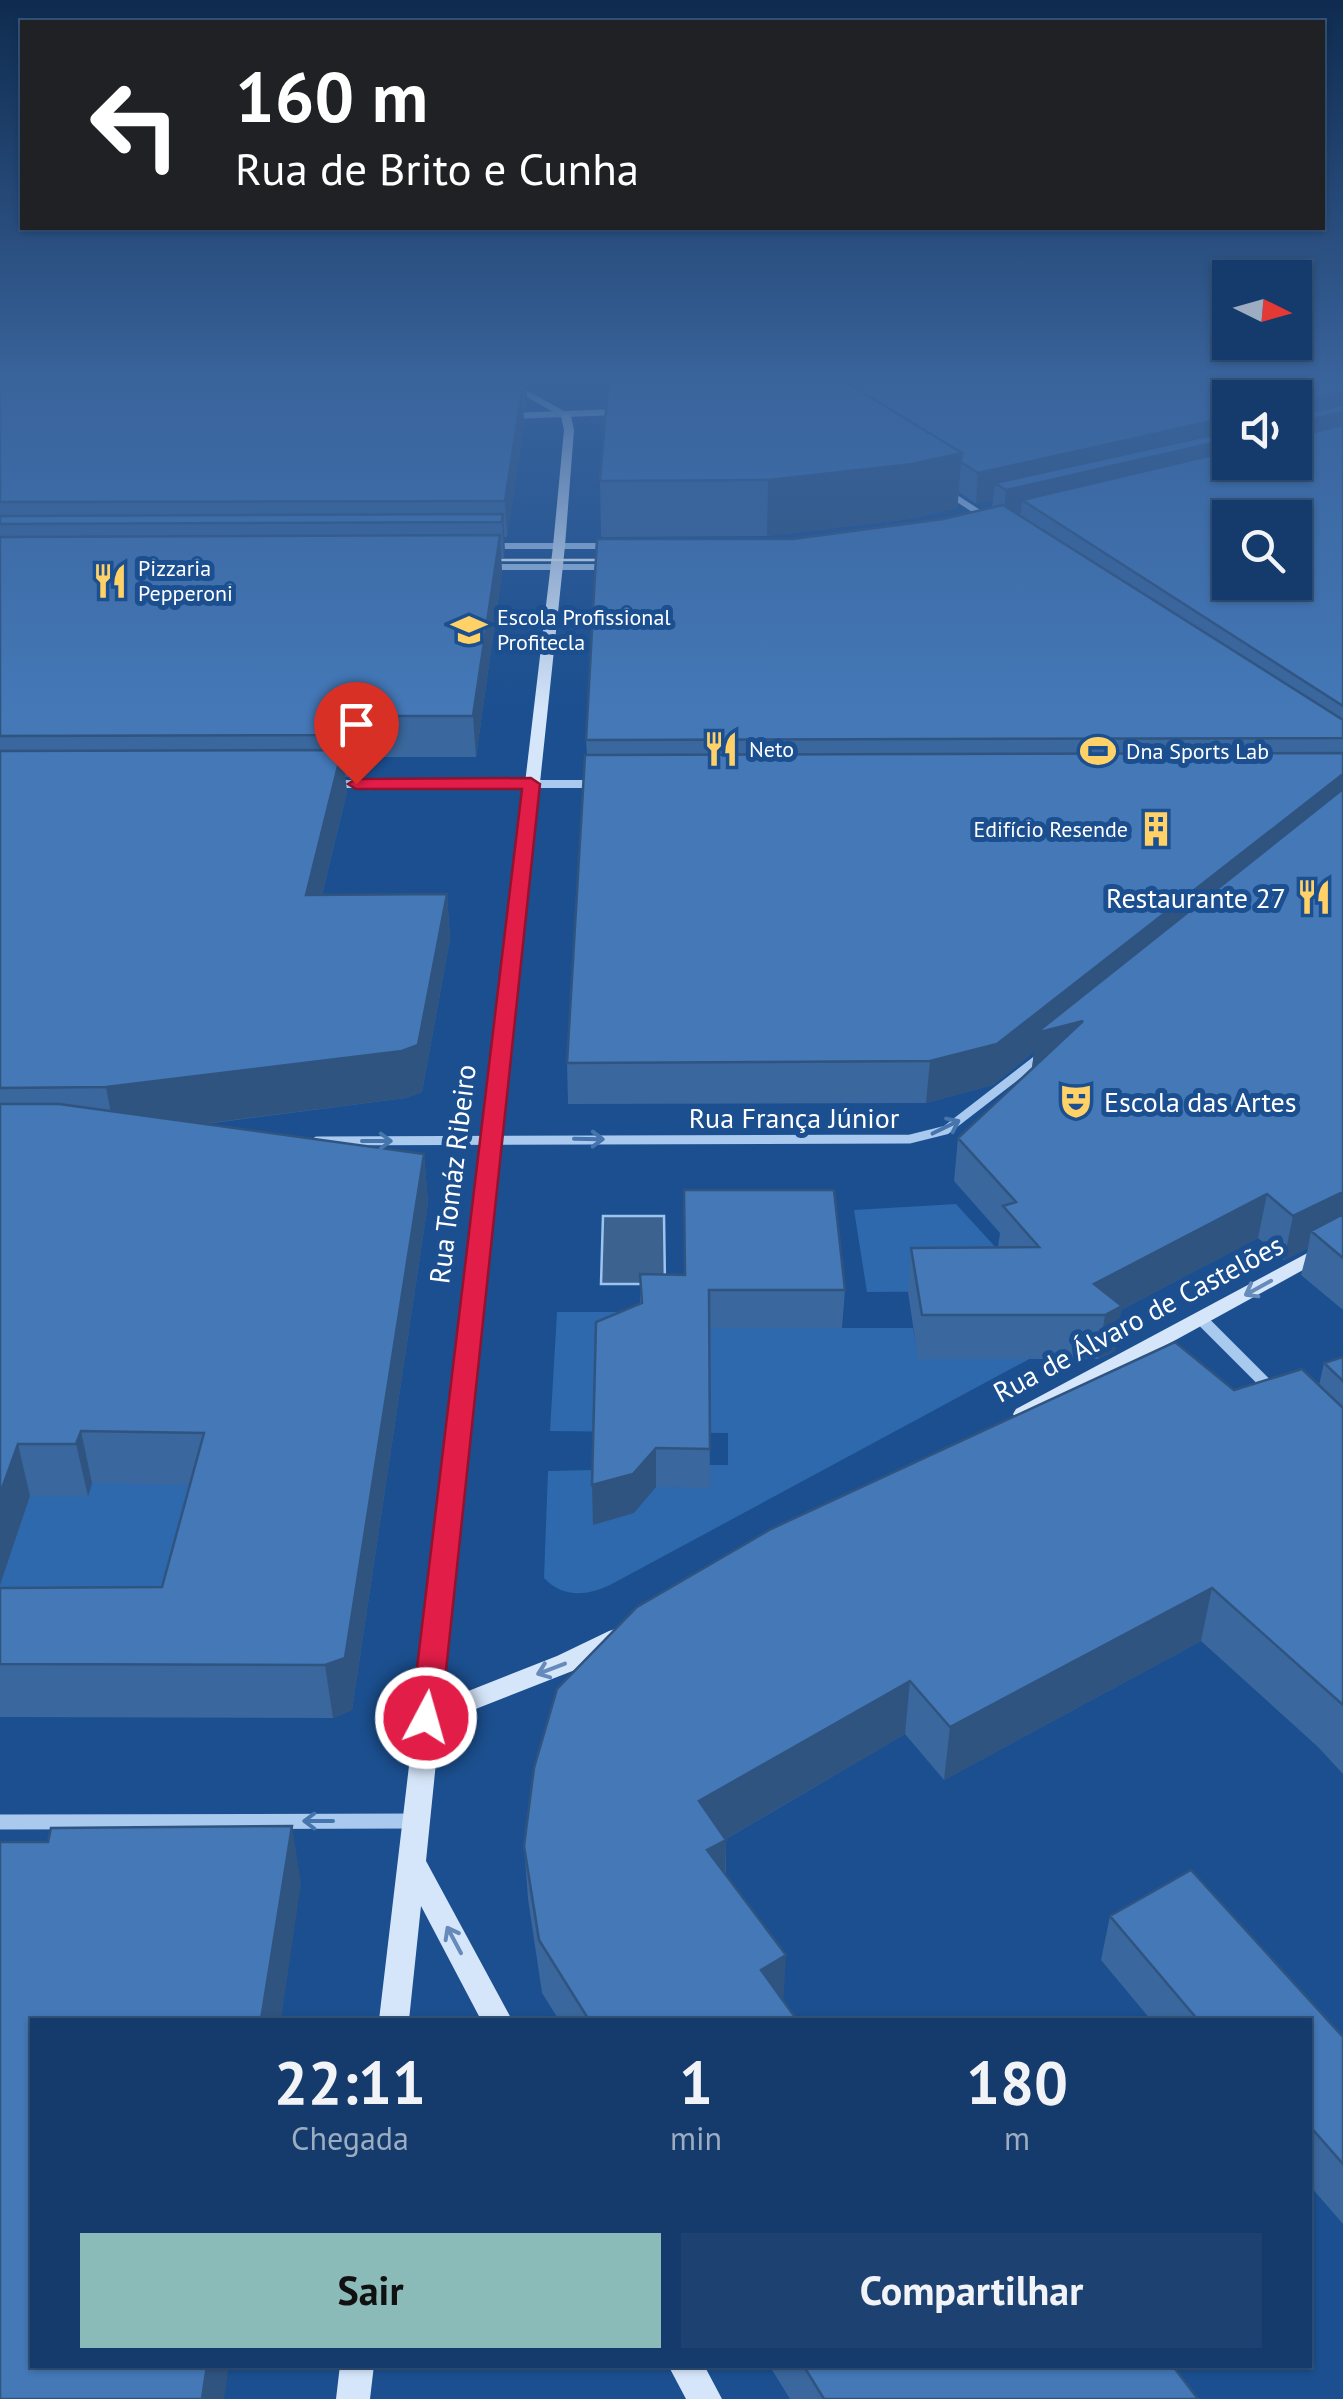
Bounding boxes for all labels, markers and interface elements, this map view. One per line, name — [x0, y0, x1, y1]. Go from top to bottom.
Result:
text: 160 m — [235, 51, 428, 141]
icon: left — [70, 60, 200, 190]
text: Rua de Brito e Cunha — [235, 139, 639, 197]
north arrow — [1212, 260, 1312, 360]
map controls — [1212, 260, 1312, 600]
button: sound — [1212, 380, 1312, 480]
button: search — [1212, 500, 1312, 600]
place label: Pizzaria Pepperoni — [138, 554, 233, 607]
restaurant icon: Pizzaria Pepperoni — [91, 562, 129, 600]
place label: Escola Profissional Profitecla — [497, 603, 671, 656]
school or university icon: Escola Profissional Profitecla — [450, 611, 488, 649]
pin — [314, 682, 399, 785]
icon: arrive — [329, 697, 384, 752]
restaurant icon: Neto — [702, 730, 740, 768]
sports icon: Dna Sports Lab — [1079, 732, 1117, 770]
place label: Neto — [749, 735, 794, 763]
place label: Dna Sports Lab — [1126, 737, 1269, 765]
building icon: Edifício Resende — [1137, 810, 1175, 848]
place label: Edifício Resende — [973, 815, 1128, 843]
restaurant icon: Restaurante 27 — [1295, 878, 1333, 916]
place label: Restaurante 27 — [1106, 879, 1286, 916]
street label: Rua Tomáz Ribeiro — [420, 1062, 484, 1286]
theatre icon: Escola das Artes — [1057, 1082, 1095, 1120]
place label: Escola das Artes — [1104, 1083, 1297, 1120]
street label: Rua França Júnior — [689, 1099, 900, 1136]
one-way arrow — [930, 1116, 960, 1135]
one-way arrow — [572, 1130, 604, 1149]
one-way arrow — [360, 1132, 393, 1150]
street label: Rua de Álvaro de Castelões — [987, 1226, 1289, 1410]
one-way arrow — [1243, 1278, 1273, 1298]
one-way arrow — [536, 1662, 566, 1680]
position arrow — [374, 1666, 478, 1770]
one-way arrow — [302, 1812, 334, 1830]
one-way arrow — [444, 1925, 463, 1955]
text: 22:11 — [274, 2043, 426, 2121]
text: 1 — [679, 2043, 713, 2121]
text: 180 — [966, 2043, 1068, 2121]
text: Chegada — [291, 2117, 409, 2159]
text: min — [670, 2117, 722, 2159]
text: m — [1004, 2117, 1030, 2159]
button: Sair — [80, 2233, 661, 2348]
button: Compartilhar — [681, 2233, 1262, 2348]

